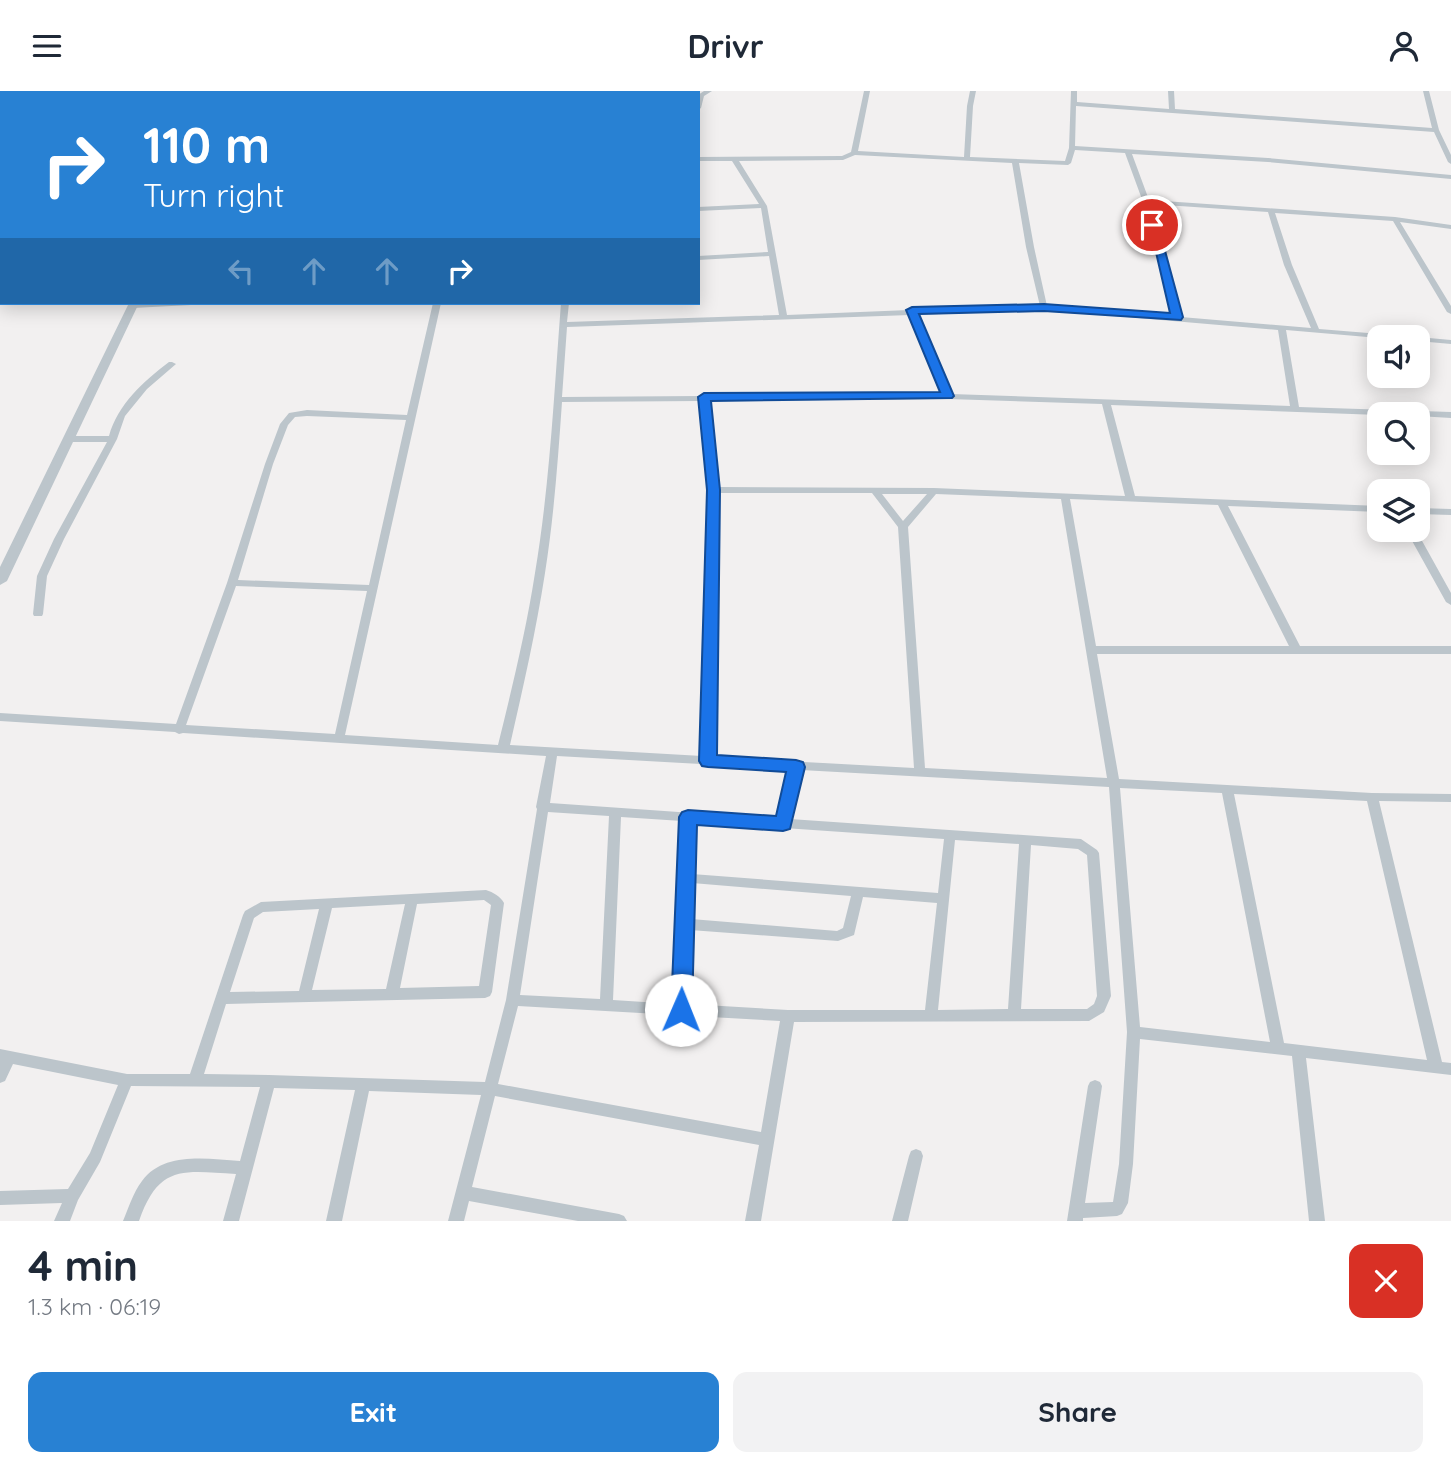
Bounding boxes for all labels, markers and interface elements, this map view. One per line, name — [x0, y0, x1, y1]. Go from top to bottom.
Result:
text: Drivr — [687, 26, 764, 66]
icon: menu — [28, 27, 66, 65]
icon: person — [1385, 27, 1423, 65]
text: 110 m — [143, 114, 270, 175]
icon: right — [28, 119, 119, 210]
text: Turn right — [143, 175, 284, 215]
pin — [1122, 195, 1182, 255]
icon: arrive — [1133, 206, 1171, 244]
icon: left — [222, 252, 260, 290]
icon: ahead — [295, 252, 333, 290]
icon: ahead — [368, 252, 406, 290]
icon: right — [441, 252, 479, 290]
map controls — [1367, 325, 1430, 542]
button: sound — [1367, 325, 1430, 388]
button: search — [1367, 402, 1430, 465]
button: layers — [1367, 479, 1430, 542]
position arrow — [644, 973, 718, 1047]
text: 4 min — [28, 1239, 138, 1292]
button: close — [1349, 1244, 1423, 1318]
text: 1.3 km · 06:19 — [28, 1292, 161, 1321]
button: Exit — [28, 1372, 719, 1452]
button: Share — [733, 1372, 1423, 1452]

